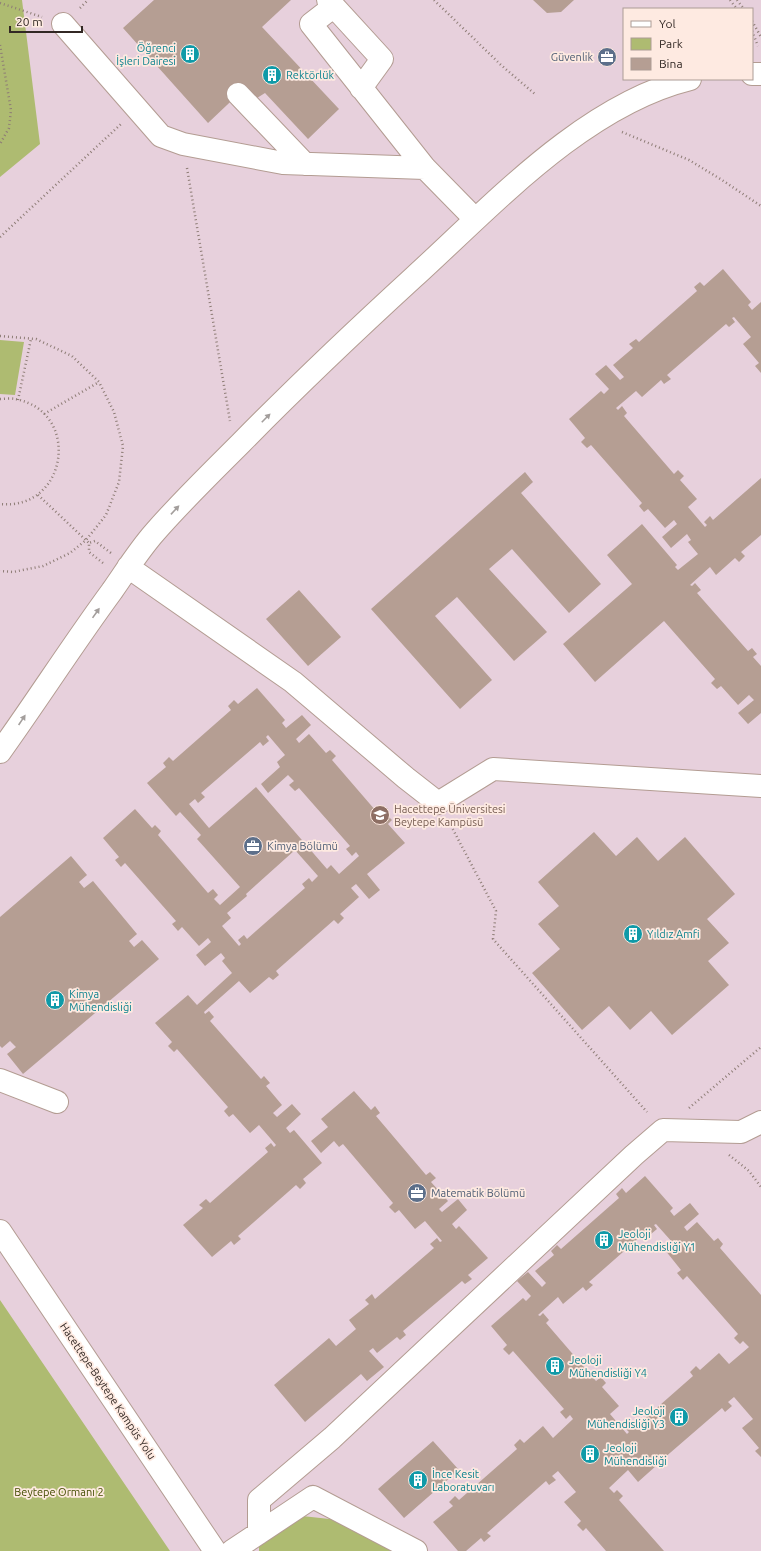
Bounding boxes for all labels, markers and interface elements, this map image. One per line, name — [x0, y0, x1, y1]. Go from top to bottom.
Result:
scale bar — [10, 8, 82, 34]
legend — [623, 8, 753, 80]
text: 20 m — [16, 15, 43, 28]
text: Yol — [659, 17, 676, 30]
text: Park — [659, 37, 683, 50]
place label: Öğrenci İşleri Dairesi — [116, 42, 176, 67]
building icon: Öğrenci İşleri Dairesi — [179, 43, 201, 65]
office icon: Güvenlik — [596, 46, 618, 68]
place label: Güvenlik — [551, 51, 593, 63]
text: Bina — [659, 57, 683, 70]
building icon: Rektörlük — [261, 64, 283, 86]
place label: Rektörlük — [286, 69, 335, 81]
one-way arrow — [261, 413, 271, 422]
one-way arrow — [171, 505, 180, 515]
one-way arrow — [92, 608, 100, 618]
one-way arrow — [18, 715, 26, 725]
place label: Hacettepe Üniversitesi Beytepe Kampüsü — [394, 803, 506, 828]
school or university icon: Hacettepe Üniversitesi Beytepe Kampüsü — [369, 804, 391, 826]
office icon: Kimya Bölümü — [242, 835, 264, 857]
place label: Kimya Bölümü — [267, 840, 338, 852]
building icon: Yıldız Amfi — [622, 923, 644, 945]
place label: Yıldız Amfi — [647, 928, 700, 940]
place label: Kimya Mühendisliği — [69, 988, 132, 1013]
building icon: Kimya Mühendisliği — [44, 989, 66, 1011]
office icon: Matematik Bölümü — [406, 1182, 428, 1204]
place label: Matematik Bölümü — [431, 1187, 525, 1199]
place label: Jeoloji Mühendisliği Y1 — [618, 1228, 696, 1253]
building icon: Jeoloji Mühendisliği Y1 — [593, 1229, 615, 1251]
street label: Hacettepe-Beytepe Kampüs Yolu — [58, 1321, 158, 1461]
place label: Jeoloji Mühendisliği Y4 — [569, 1354, 647, 1379]
building icon: Jeoloji Mühendisliği Y4 — [544, 1355, 566, 1377]
place label: Jeoloji Mühendisliği Y3 — [587, 1405, 665, 1430]
building icon: Jeoloji Mühendisliği Y3 — [668, 1406, 690, 1428]
place label: Jeoloji Mühendisliği — [604, 1442, 667, 1467]
building icon: Jeoloji Mühendisliği — [579, 1443, 601, 1465]
place label: İnce Kesit Laboratuvarı — [432, 1468, 494, 1493]
building icon: İnce Kesit Laboratuvarı — [407, 1469, 429, 1491]
park label: Beytepe Ormanı 2 — [14, 1486, 104, 1498]

